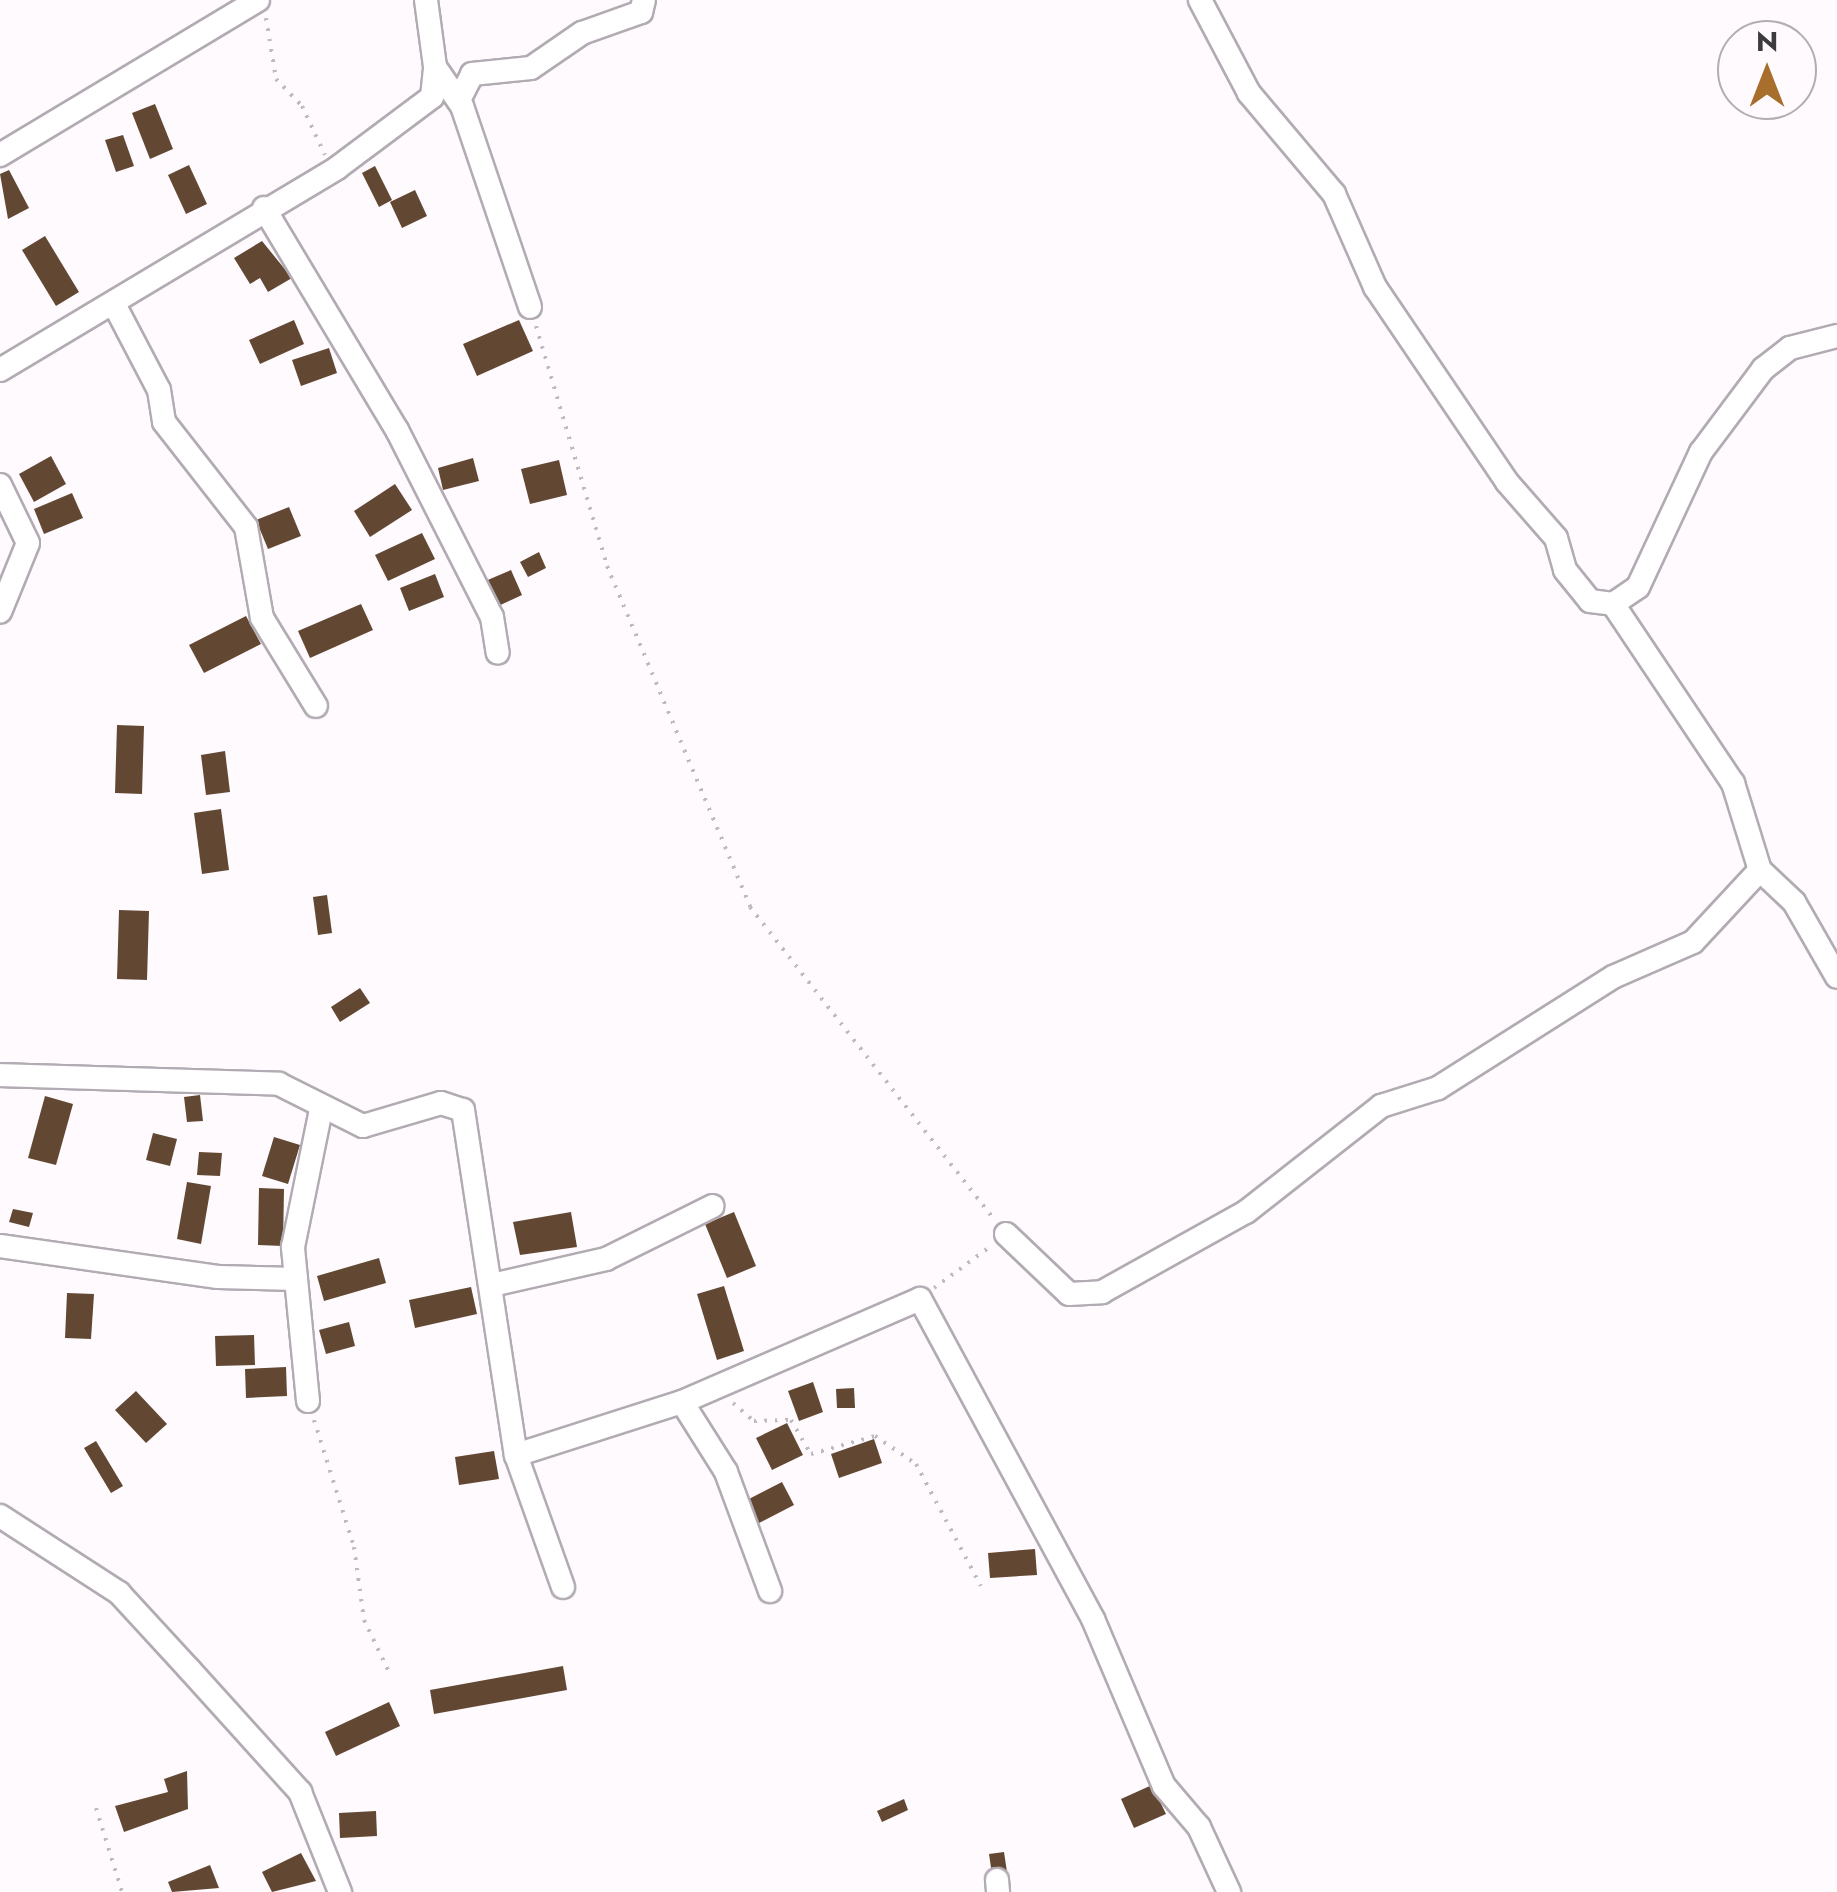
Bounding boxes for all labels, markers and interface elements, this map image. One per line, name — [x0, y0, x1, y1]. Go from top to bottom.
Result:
north arrow — [1717, 20, 1817, 120]
text: N — [1756, 21, 1778, 62]

